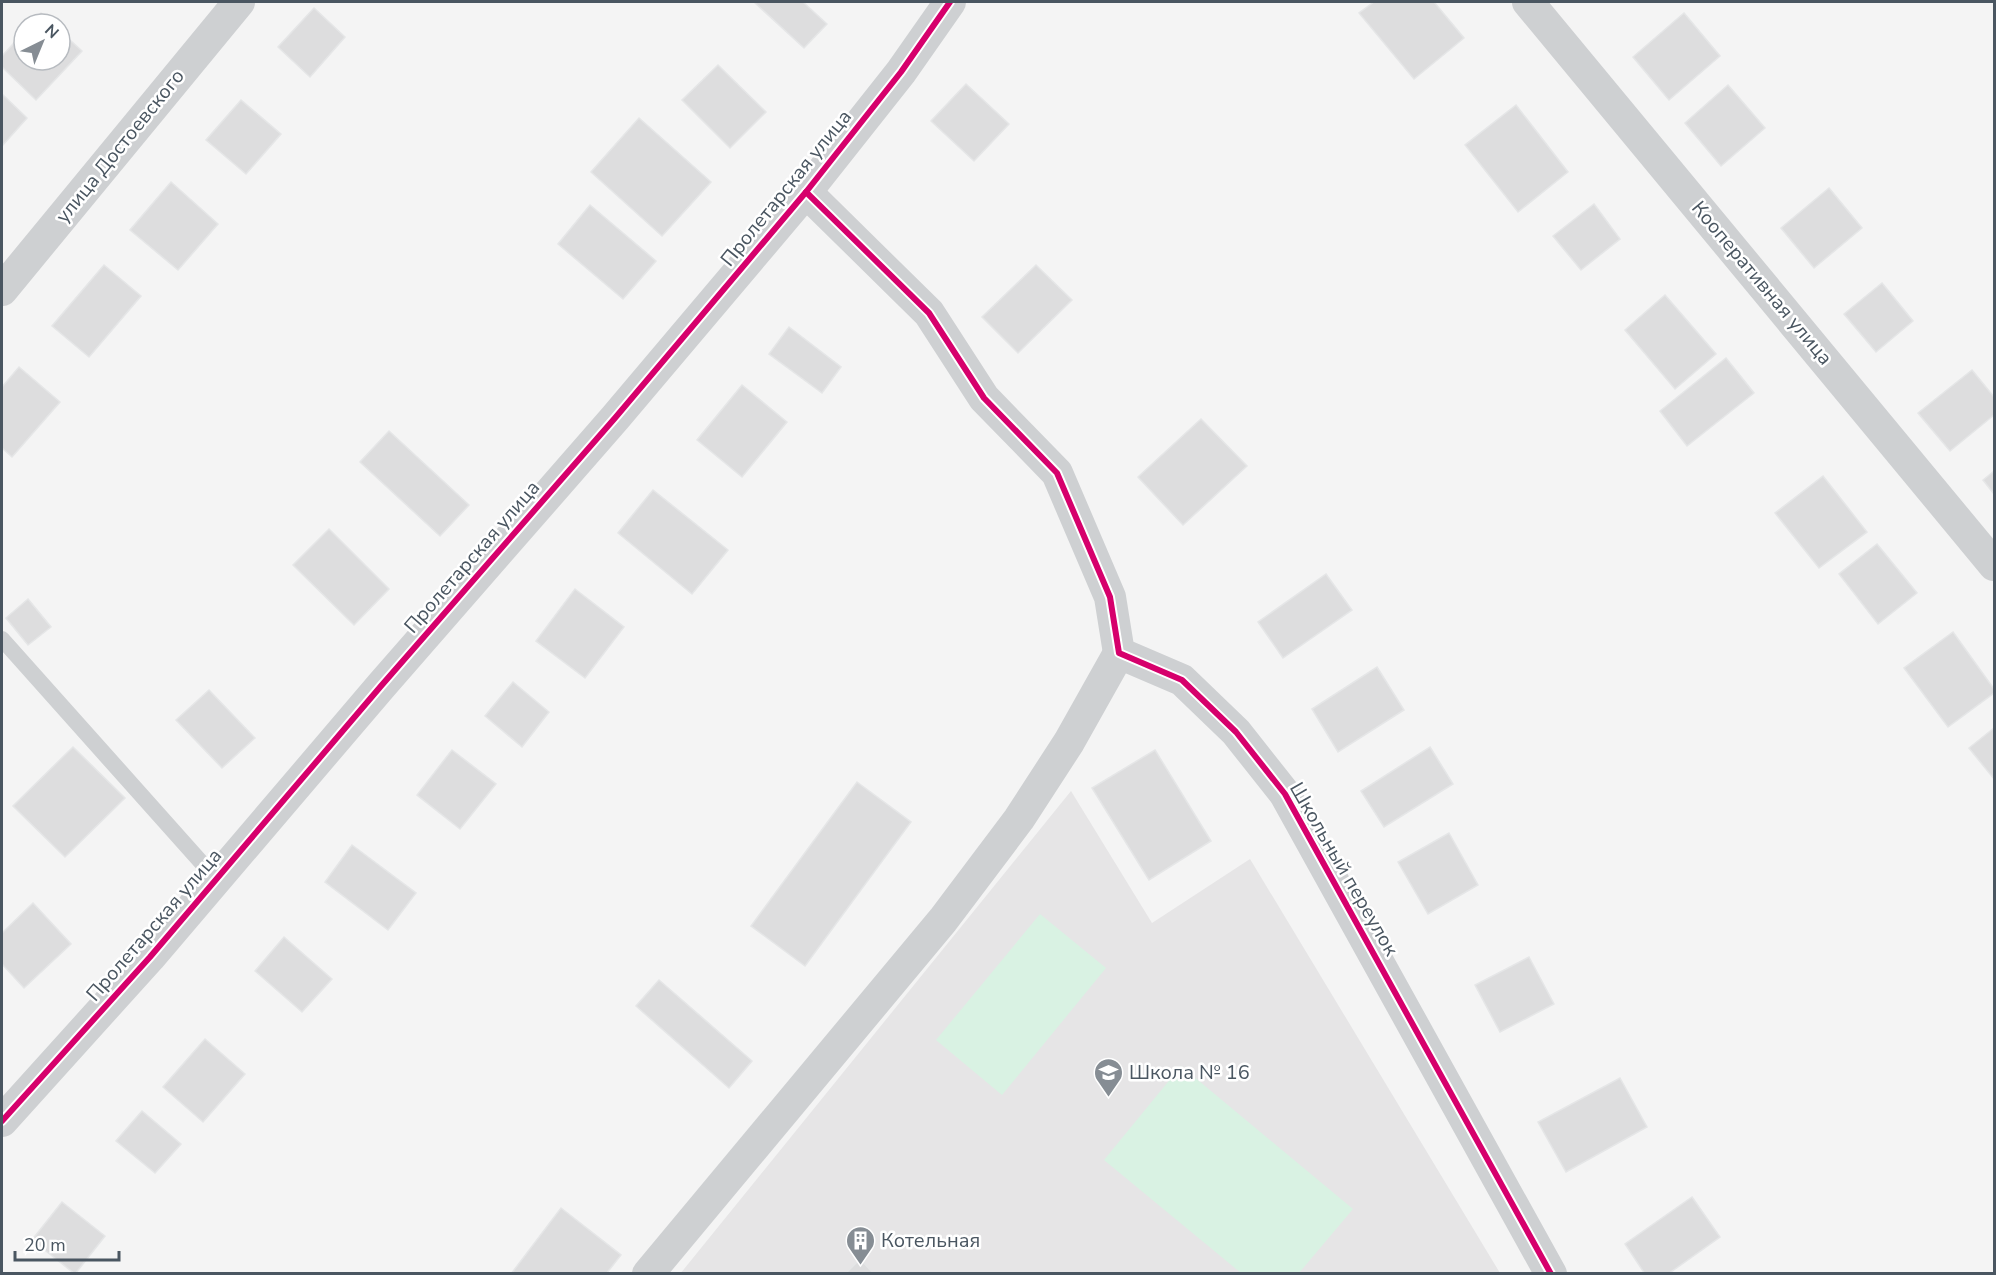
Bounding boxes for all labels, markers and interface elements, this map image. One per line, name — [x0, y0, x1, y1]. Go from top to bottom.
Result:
north arrow — [12, 12, 72, 72]
text: N — [40, 20, 63, 44]
street label: улица Достоевского — [50, 63, 190, 229]
street label: Пролетарская улица — [714, 104, 858, 272]
street label: Кооперативная улица — [1685, 195, 1839, 371]
street label: Пролетарская улица — [398, 475, 546, 639]
street label: Школьный переулок — [1283, 777, 1405, 961]
street label: Пролетарская улица — [80, 843, 228, 1007]
school or university icon: Школа № 16 — [1092, 1056, 1124, 1098]
place label: Школа № 16 — [1129, 1059, 1250, 1086]
scale bar — [15, 1224, 118, 1262]
building icon: Котельная — [844, 1224, 876, 1266]
place label: Котельная — [881, 1227, 980, 1254]
text: 20 m — [24, 1233, 66, 1257]

